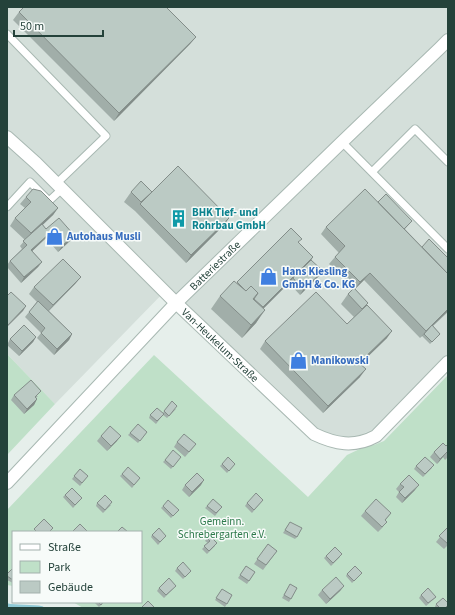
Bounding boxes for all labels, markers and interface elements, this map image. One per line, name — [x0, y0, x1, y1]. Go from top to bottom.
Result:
scale bar — [14, 12, 103, 38]
text: 50 m — [20, 18, 44, 35]
place label: BHK Tief- und Rohrbau GmbH — [192, 205, 266, 233]
building icon: BHK Tief- und Rohrbau GmbH — [169, 208, 189, 228]
shop icon: Autohaus Musli — [44, 226, 64, 246]
place label: Autohaus Musli — [66, 229, 141, 244]
street label: Batteriestraße — [186, 237, 244, 294]
place label: Hans Kiesling GmbH & Co. KG — [282, 264, 355, 292]
shop icon: Hans Kiesling GmbH & Co. KG — [259, 267, 279, 287]
street label: Van-Heukelum-Straße — [178, 305, 263, 386]
shop icon: Manikowski — [288, 350, 308, 370]
place label: Manikowski — [311, 353, 369, 368]
park label: Gemeinn. Schrebergarten e.V. — [178, 514, 266, 542]
legend — [12, 531, 142, 603]
text: Straße — [48, 539, 81, 556]
text: Park — [48, 559, 70, 576]
text: Gebäude — [48, 579, 93, 596]

